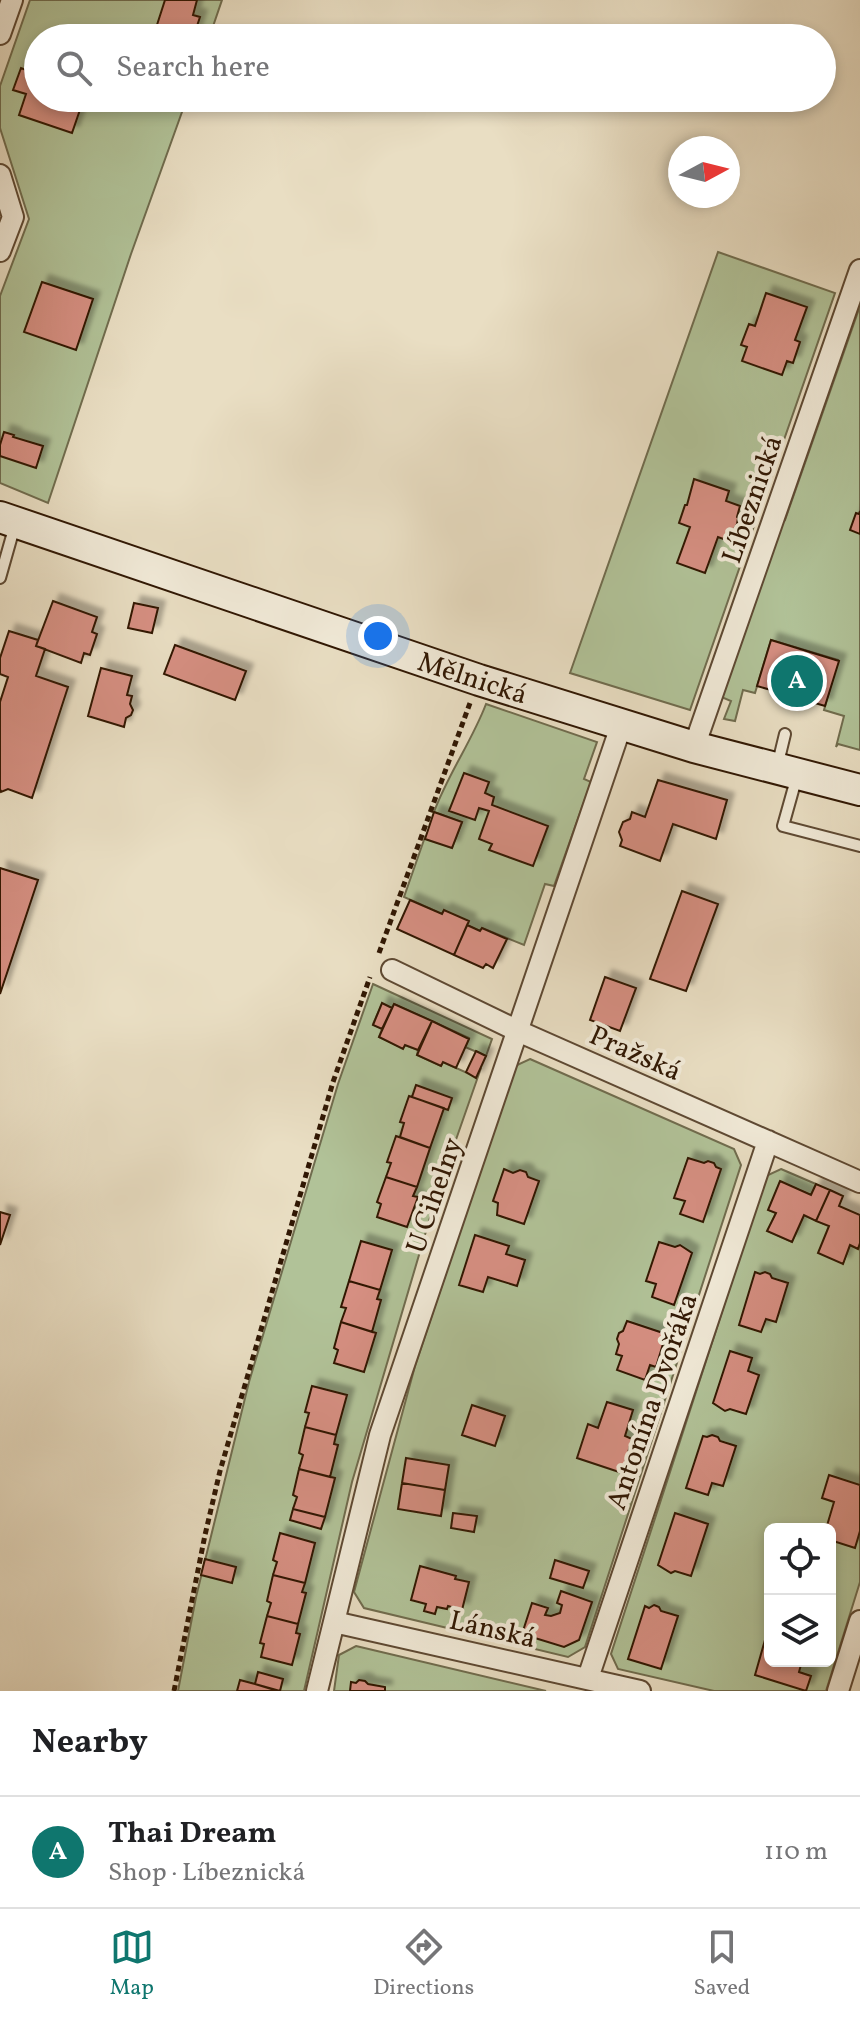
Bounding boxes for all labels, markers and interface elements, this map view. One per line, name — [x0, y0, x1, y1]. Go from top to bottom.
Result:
search box — [24, 24, 836, 112]
icon: search — [52, 46, 96, 90]
text: Search here — [116, 47, 270, 89]
north arrow — [668, 136, 740, 208]
street label: Líbeznická — [713, 431, 793, 569]
your location — [358, 616, 398, 656]
street label: Mělnická — [412, 643, 532, 715]
pin: A — [771, 651, 823, 711]
street label: Pražská — [583, 1017, 687, 1092]
street label: U Cihelny — [397, 1133, 473, 1259]
street label: Antonína Dvořáka — [598, 1288, 709, 1515]
map controls — [764, 1523, 836, 1667]
button: locate — [764, 1523, 836, 1595]
button: layers — [764, 1595, 836, 1667]
street label: Lánská — [445, 1602, 539, 1659]
text: Nearby — [32, 1720, 148, 1767]
text: Thai Dream — [108, 1813, 277, 1855]
text: A — [49, 1834, 67, 1870]
text: 110 m — [764, 1834, 828, 1870]
text: Shop · Líbeznická — [108, 1855, 305, 1891]
tab: Map — [110, 1925, 154, 2004]
tab: Directions — [373, 1925, 474, 2004]
tab: Saved — [694, 1925, 750, 2004]

